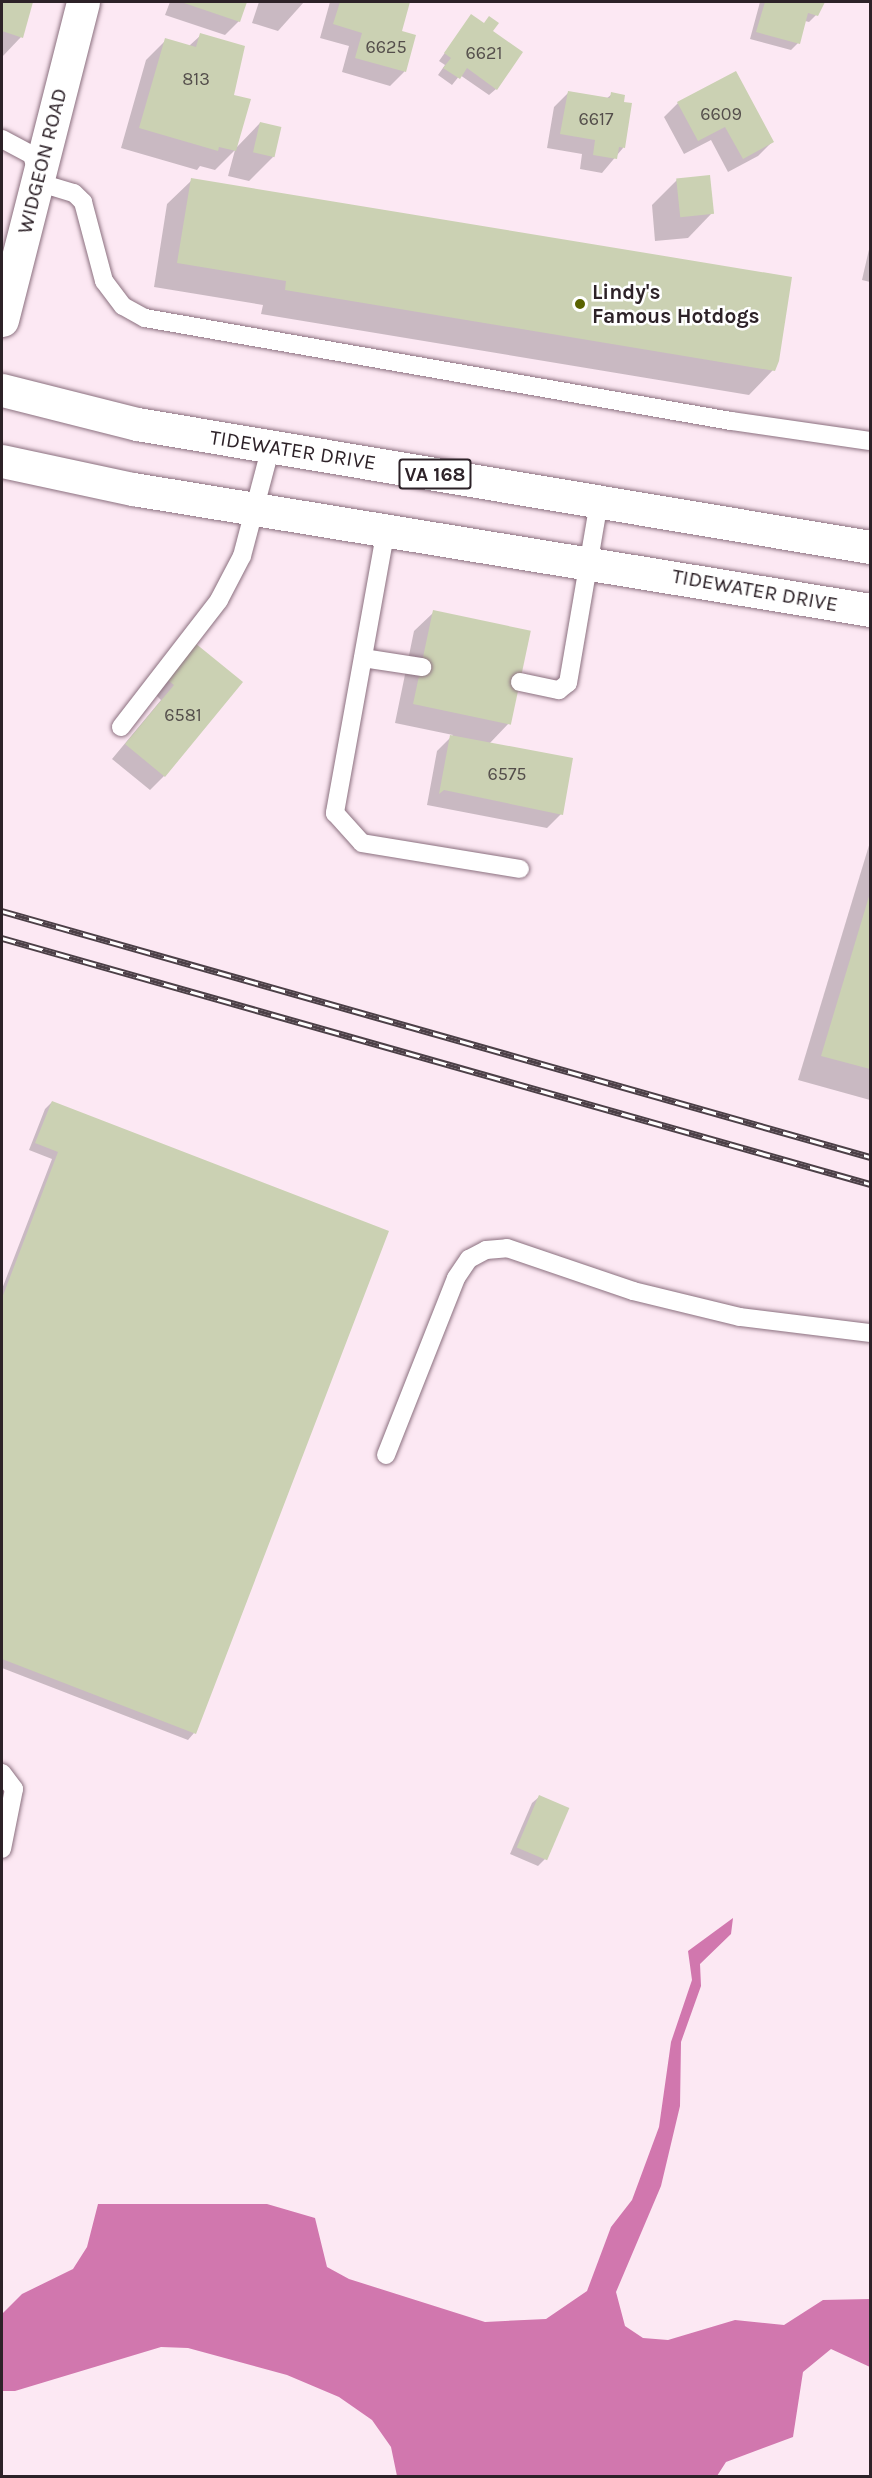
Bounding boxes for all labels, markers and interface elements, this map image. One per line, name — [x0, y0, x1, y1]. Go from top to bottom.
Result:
house number: 6625 — [365, 36, 407, 58]
house number: 6621 — [466, 42, 502, 64]
house number: 813 — [182, 68, 210, 90]
street label: WIDGEON ROAD — [12, 86, 72, 236]
house number: 6609 — [700, 103, 742, 125]
house number: 6617 — [578, 108, 614, 130]
place label: Lindy's Famous Hotdogs — [592, 279, 760, 329]
marker: Lindy's Famous Hotdogs — [573, 297, 587, 311]
street label: TIDEWATER DRIVE — [208, 424, 378, 476]
road number: VA 168 — [398, 457, 472, 491]
street label: TIDEWATER DRIVE — [670, 563, 840, 617]
house number: 6581 — [164, 704, 202, 726]
house number: 6575 — [487, 763, 527, 785]

